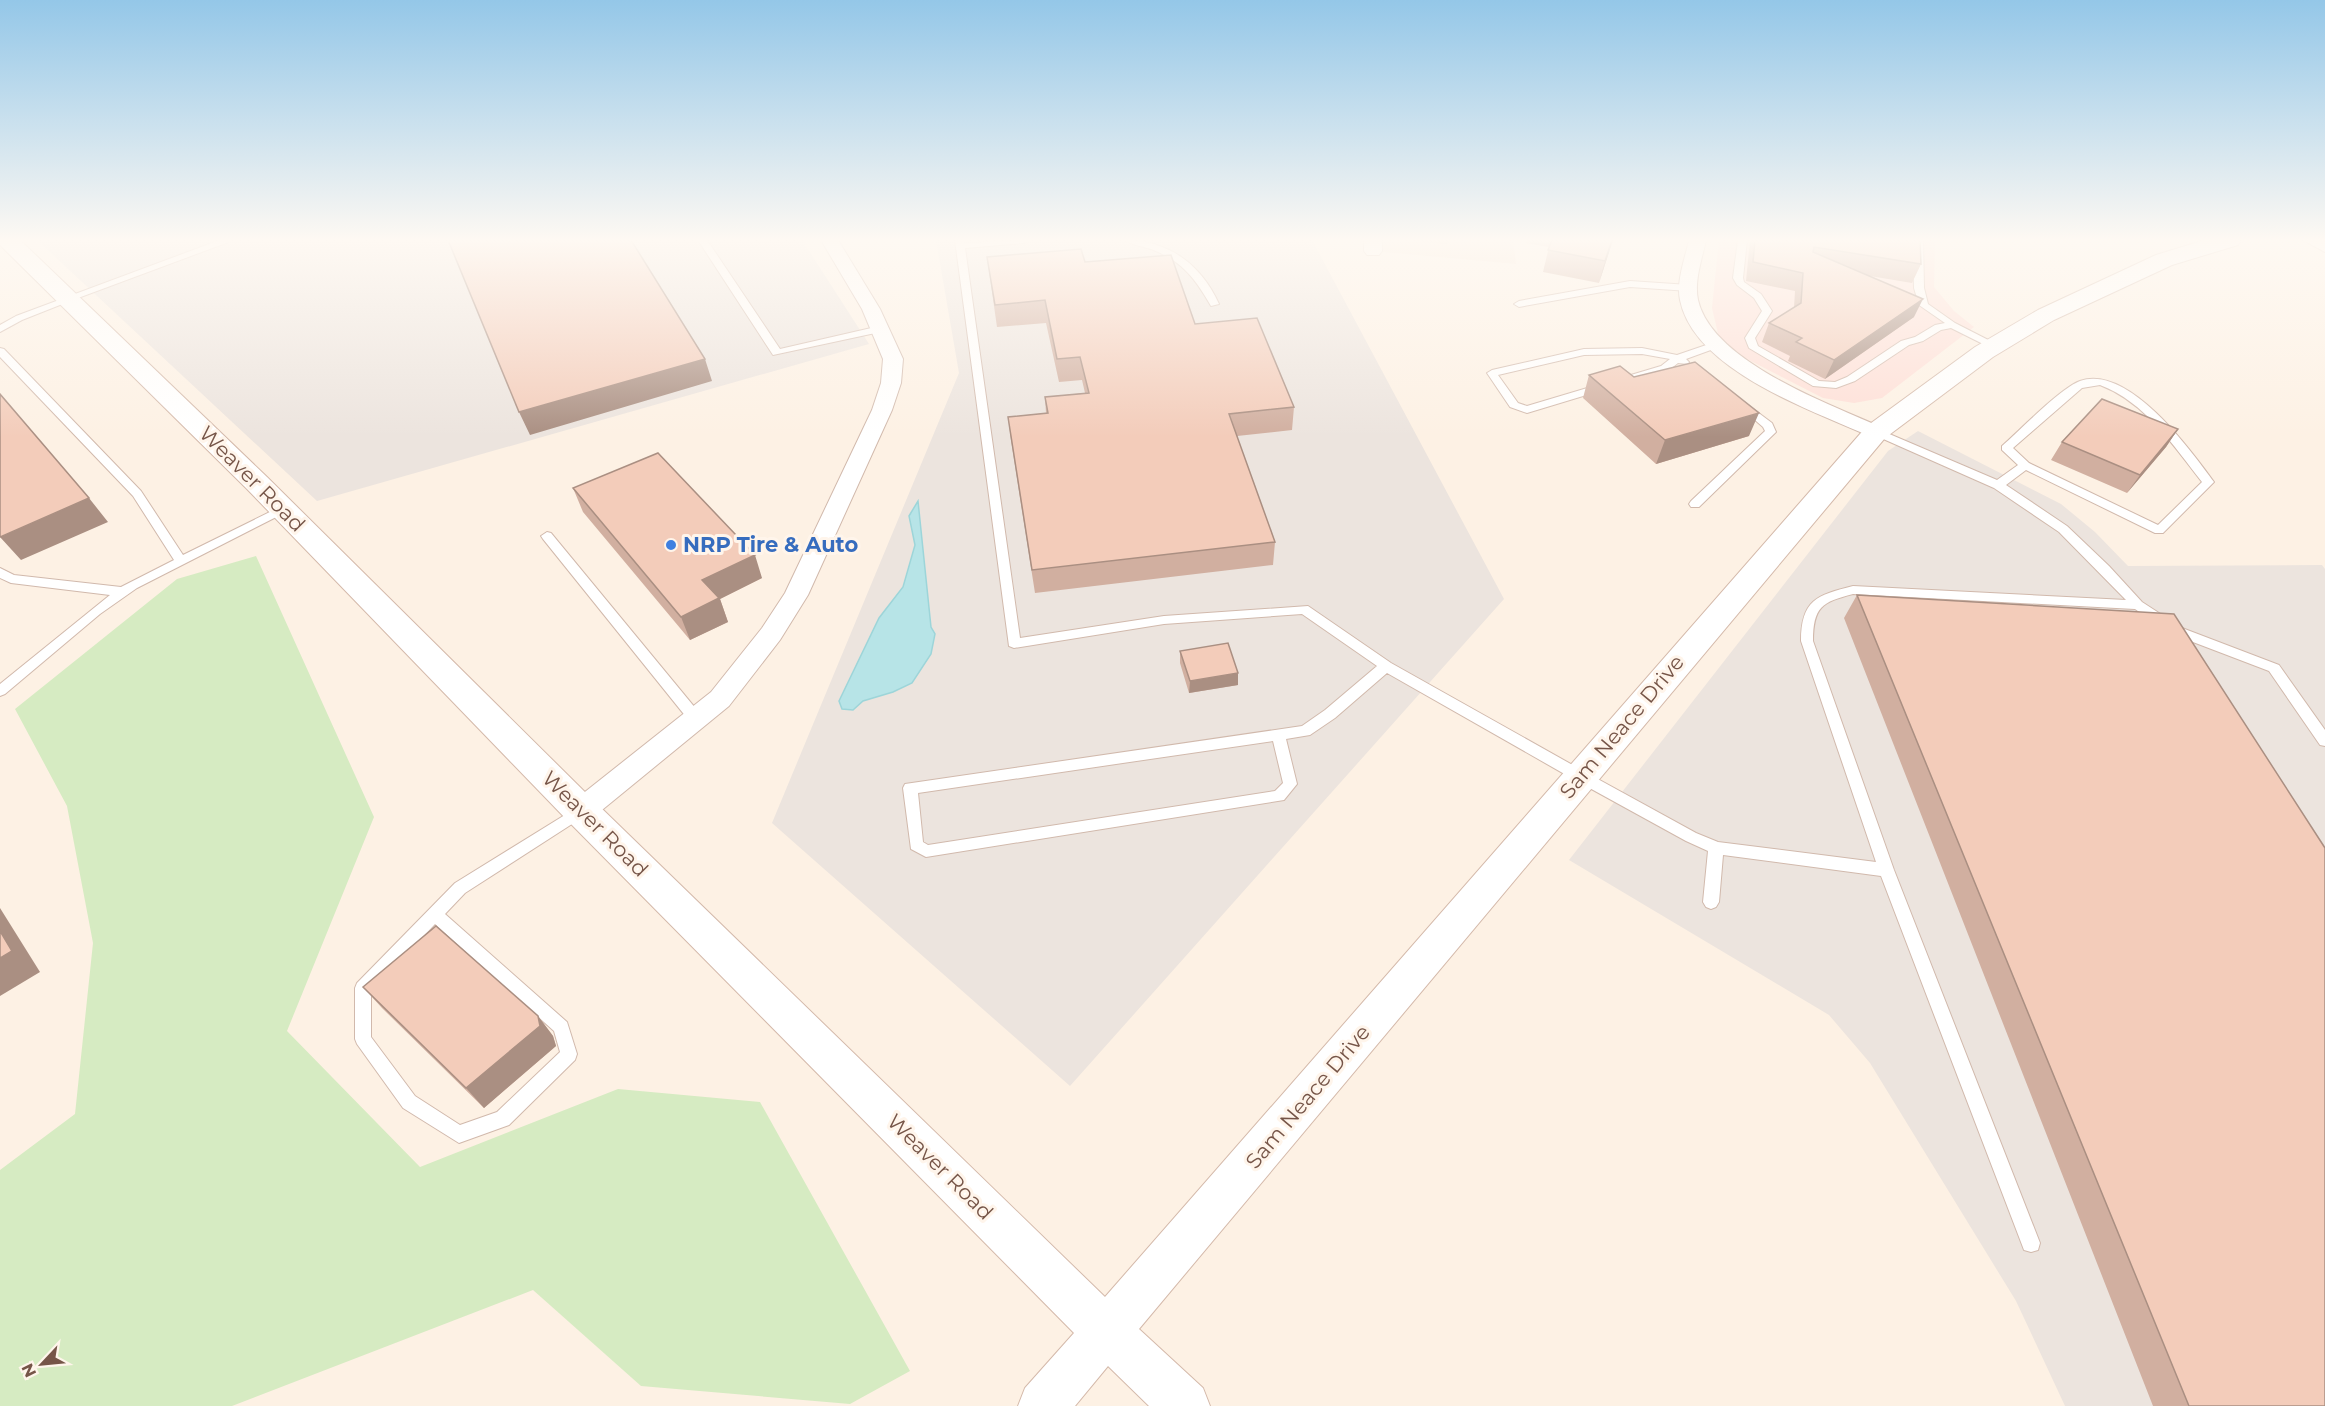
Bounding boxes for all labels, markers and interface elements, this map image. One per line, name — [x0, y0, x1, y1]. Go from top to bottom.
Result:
street label: Weaver Road — [194, 421, 310, 537]
place label: NRP Tire & Auto — [683, 532, 858, 557]
marker: NRP Tire & Auto — [664, 538, 678, 552]
street label: Sam Neace Drive — [1554, 650, 1689, 804]
street label: Weaver Road — [537, 766, 653, 882]
street label: Sam Neace Drive — [1240, 1020, 1375, 1174]
street label: Weaver Road — [882, 1109, 998, 1225]
north arrow — [12, 1334, 72, 1394]
text: N — [18, 1360, 40, 1380]

